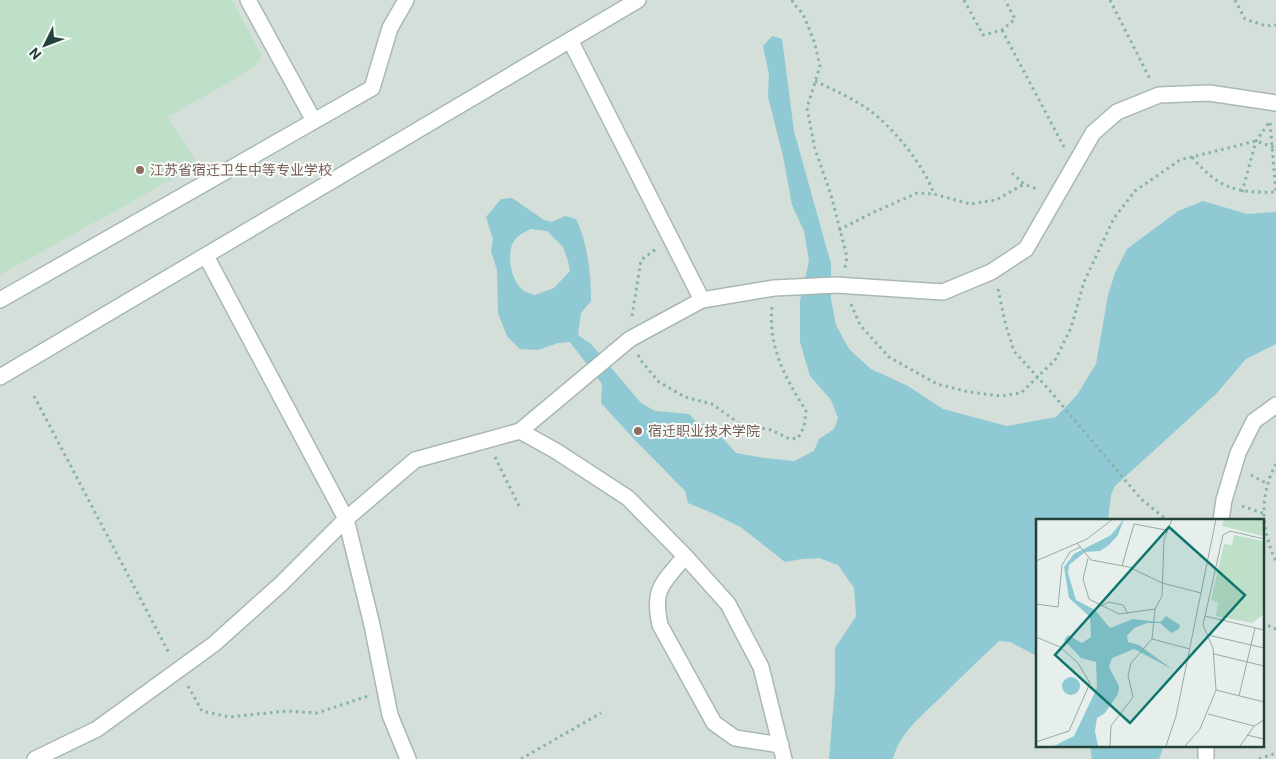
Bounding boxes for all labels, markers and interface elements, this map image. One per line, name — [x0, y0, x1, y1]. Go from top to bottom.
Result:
north arrow — [20, 20, 70, 70]
text: N — [26, 45, 45, 63]
place label: 江苏省宿迁卫生中等专业学校 — [150, 162, 332, 178]
marker: 江苏省宿迁卫生中等专业学校 — [134, 164, 146, 176]
place label: 宿迁职业技术学院 — [648, 423, 760, 439]
marker: 宿迁职业技术学院 — [632, 425, 644, 437]
inset map — [1036, 519, 1264, 746]

